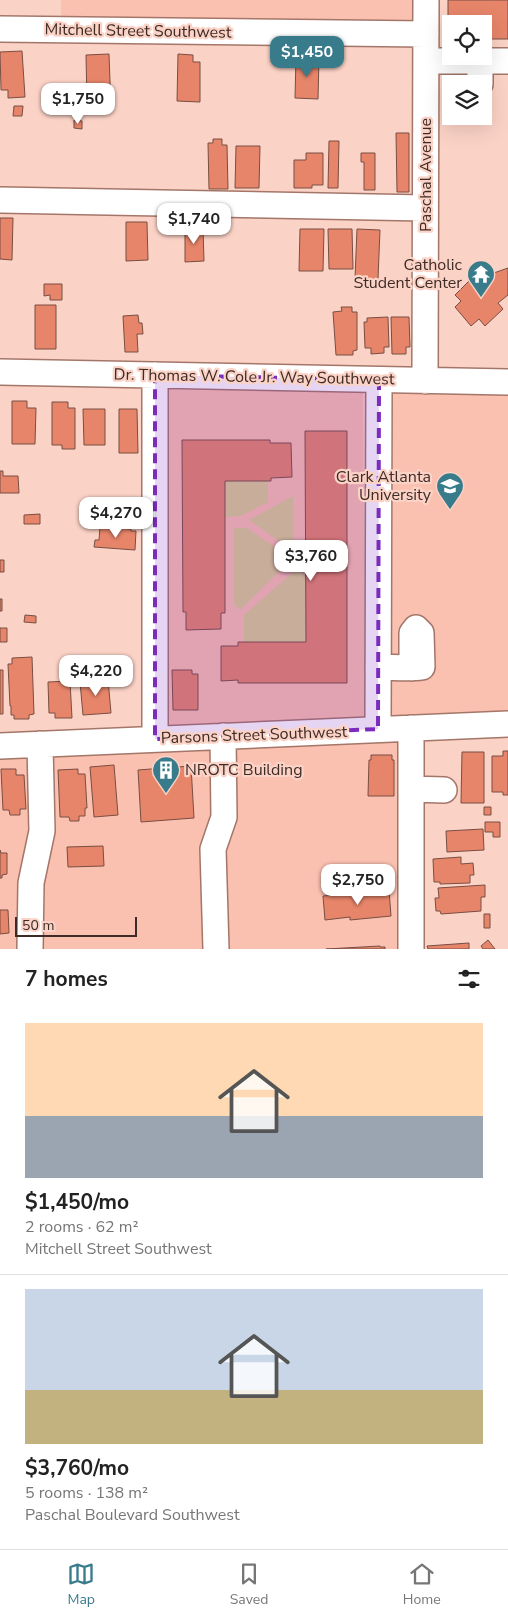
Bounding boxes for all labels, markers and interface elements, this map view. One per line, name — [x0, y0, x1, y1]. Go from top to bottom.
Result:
map controls — [442, 15, 492, 125]
button: locate — [442, 15, 492, 65]
street label: Mitchell Street Southwest — [44, 18, 232, 44]
pin: $1,450 — [266, 36, 348, 78]
text: $1,450 — [281, 41, 333, 63]
button: layers — [442, 75, 492, 125]
pin: $1,750 — [37, 82, 119, 125]
text: $1,750 — [52, 88, 104, 110]
street label: Paschal Avenue — [415, 118, 437, 232]
pin: $1,740 — [153, 202, 235, 245]
text: $1,740 — [168, 208, 220, 230]
place label: Catholic Student Center — [353, 254, 463, 294]
temple icon: Catholic Student Center — [466, 259, 496, 298]
street label: Dr. Thomas W. Cole Jr. Way Southwest — [113, 364, 395, 390]
place label: Clark Atlanta University — [336, 466, 432, 506]
school or university icon: Clark Atlanta University — [435, 471, 465, 510]
pin: $4,270 — [75, 496, 157, 539]
text: $4,270 — [90, 502, 142, 524]
pin: $3,760 — [270, 540, 352, 582]
text: $3,760 — [285, 545, 337, 567]
pin: $4,220 — [55, 654, 137, 697]
text: $4,220 — [70, 660, 122, 682]
street label: Parsons Street Southwest — [160, 721, 348, 749]
building icon: NROTC Building — [151, 755, 181, 794]
place label: NROTC Building — [185, 759, 303, 781]
pin: $2,750 — [317, 864, 399, 906]
text: $2,750 — [332, 869, 384, 891]
scale bar — [15, 914, 138, 937]
text: 50 m — [22, 916, 54, 935]
text: 7 homes — [25, 965, 108, 993]
icon: filters — [455, 965, 483, 993]
icon: home — [209, 1056, 299, 1146]
text: $1,450/mo — [25, 1188, 129, 1216]
text: 2 rooms · 62 m² — [25, 1216, 138, 1238]
text: Mitchell Street Southwest — [25, 1238, 212, 1260]
icon: home — [209, 1321, 299, 1411]
text: $3,760/mo — [25, 1454, 129, 1482]
text: 5 rooms · 138 m² — [25, 1482, 148, 1504]
text: Paschal Boulevard Southwest — [25, 1504, 240, 1526]
tab: Map — [67, 1560, 95, 1609]
tab: Saved — [230, 1560, 268, 1609]
tab: Home — [403, 1560, 441, 1609]

